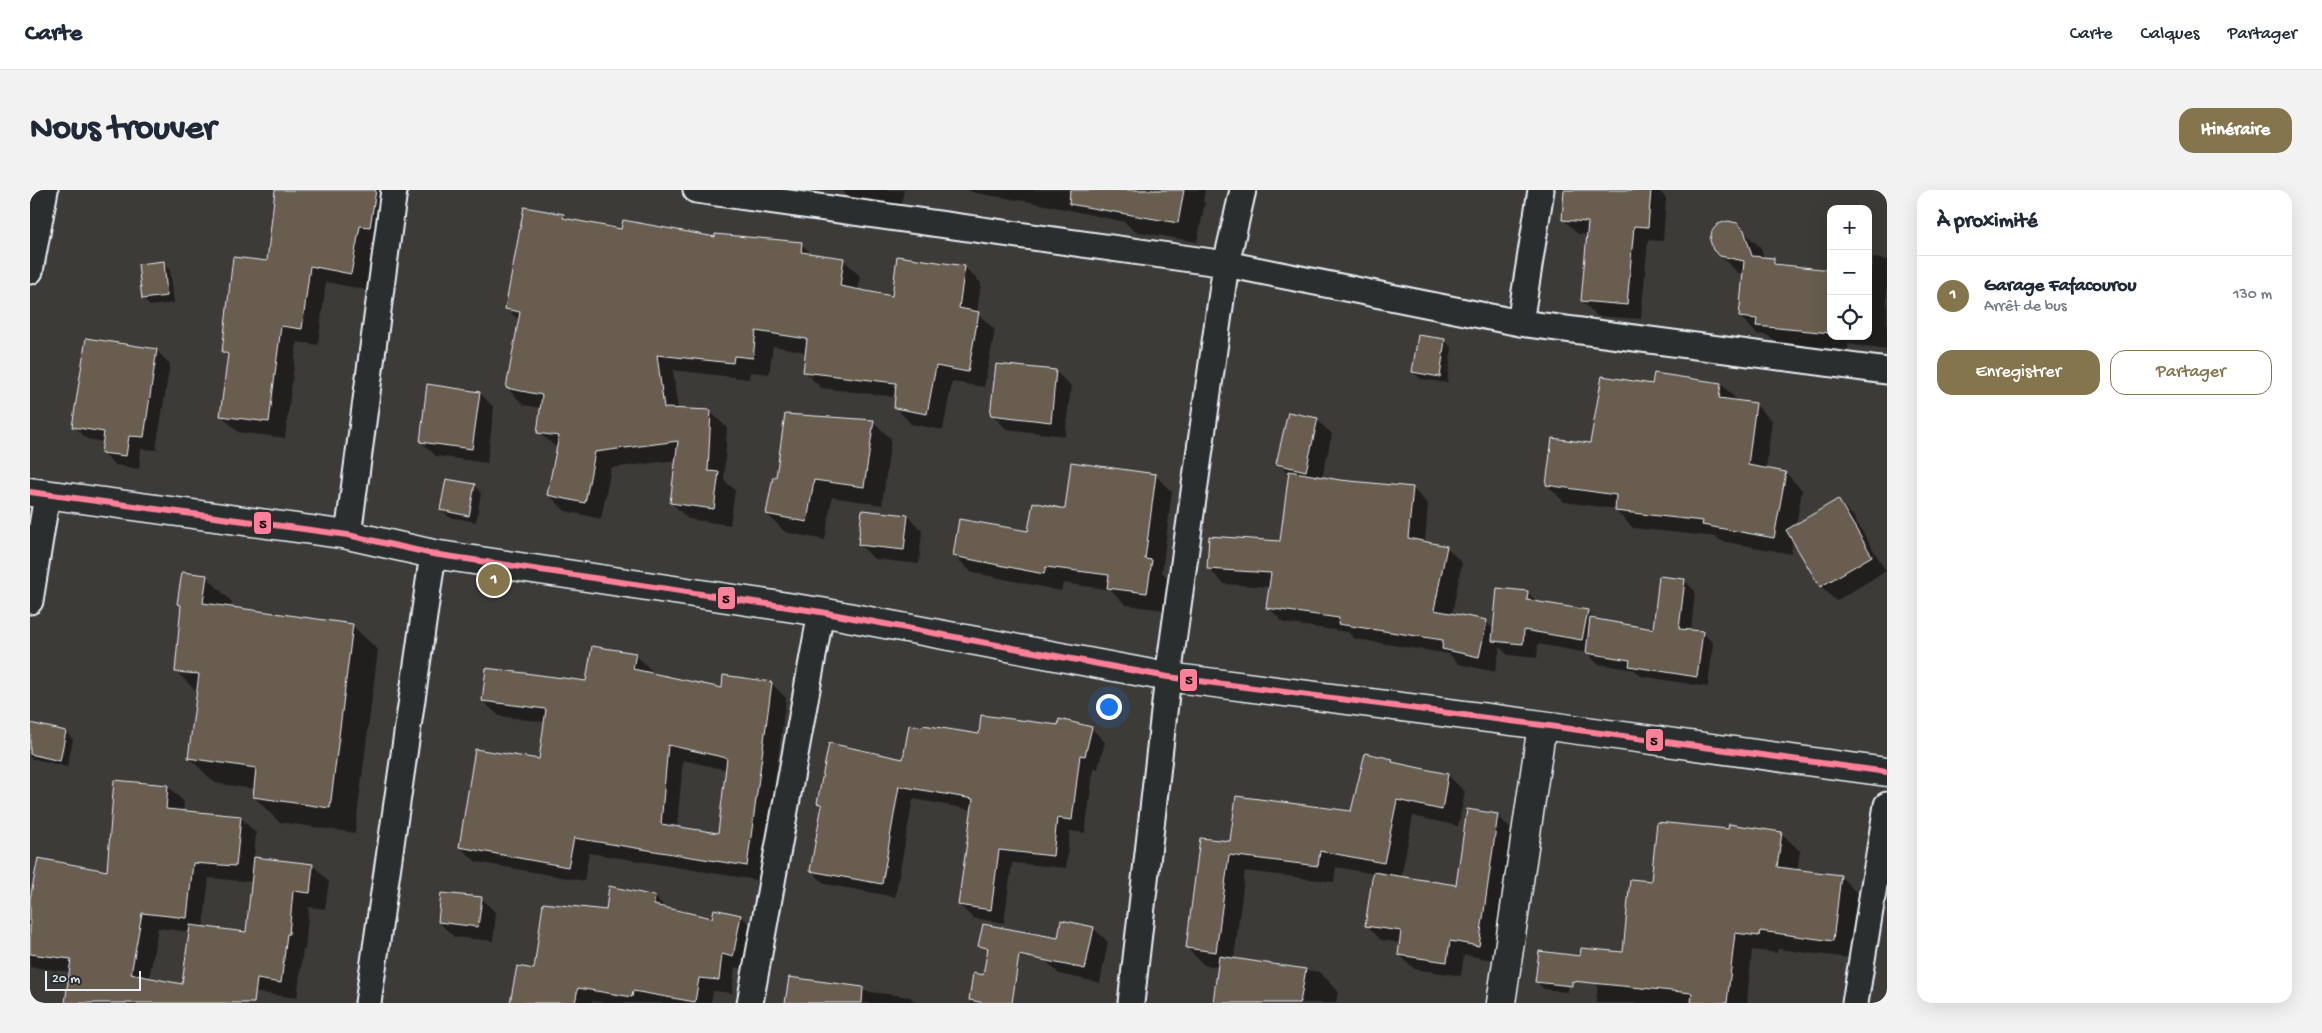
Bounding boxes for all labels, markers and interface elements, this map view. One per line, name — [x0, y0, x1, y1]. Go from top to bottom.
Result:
text: Carte — [25, 20, 82, 49]
text: Carte — [2070, 24, 2113, 45]
text: Calques — [2141, 24, 2199, 45]
text: Partager — [2227, 24, 2297, 45]
button: Itinéraire — [2179, 108, 2292, 153]
text: Nous trouver — [30, 110, 216, 151]
map controls — [1827, 205, 1872, 340]
button: + — [1827, 205, 1872, 250]
text: À proximité — [1937, 210, 2038, 235]
button: − — [1827, 250, 1872, 295]
text: Garage Fafacourou — [1984, 275, 2136, 298]
text: 1 — [1950, 286, 1956, 305]
text: 130 m — [2233, 286, 2272, 305]
button: locate — [1827, 295, 1872, 340]
text: Arrêt de bus — [1984, 298, 2067, 317]
button: Enregistrer — [1937, 350, 2100, 395]
button: Partager — [2110, 350, 2272, 395]
line badge: 5 — [253, 511, 272, 535]
text: 5 — [259, 517, 267, 534]
pin: 1 — [478, 561, 510, 599]
line badge: 5 — [717, 586, 736, 610]
text: 5 — [722, 592, 730, 609]
line badge: 5 — [1179, 668, 1198, 692]
text: 5 — [1185, 673, 1193, 690]
your location — [1096, 694, 1122, 720]
line badge: 5 — [1645, 728, 1664, 752]
text: 5 — [1650, 734, 1658, 751]
scale bar — [45, 968, 141, 991]
text: 20 m — [52, 971, 80, 988]

